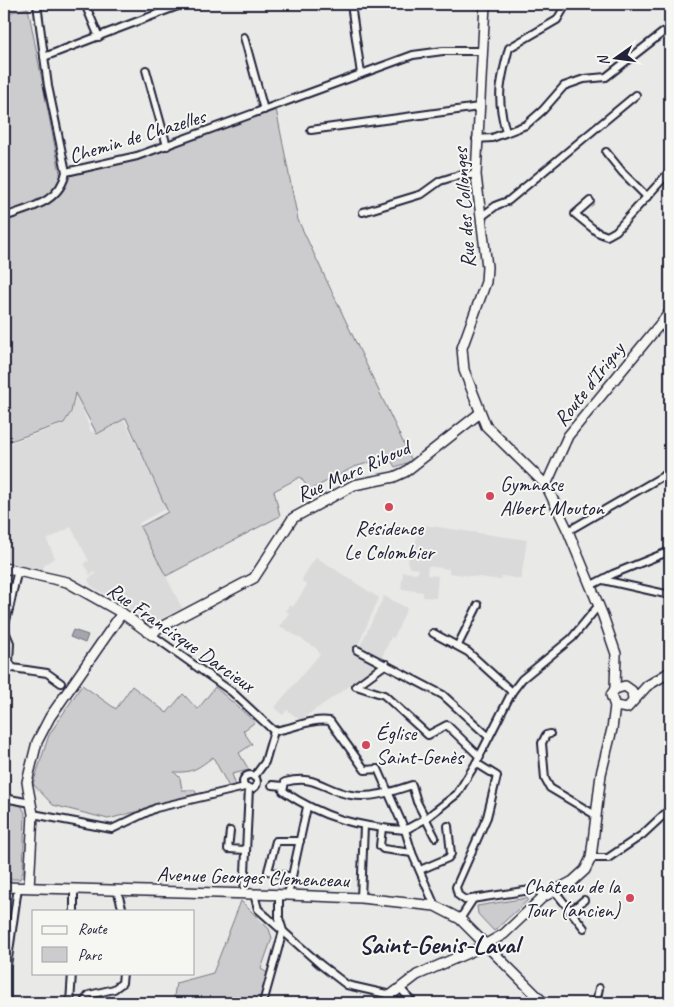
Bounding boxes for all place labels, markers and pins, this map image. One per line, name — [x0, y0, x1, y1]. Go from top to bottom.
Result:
place label: Gymnase Albert Mouton — [500, 471, 605, 521]
marker: Gymnase Albert Mouton — [484, 490, 496, 502]
marker: Résidence Le Colombier — [383, 501, 395, 513]
place label: Résidence Le Colombier — [344, 515, 436, 565]
place label: Église Saint-Genès — [376, 720, 465, 770]
marker: Église Saint-Genès — [360, 739, 372, 751]
place label: Château de la Tour (ancien) — [524, 873, 622, 923]
marker: Château de la Tour (ancien) — [624, 892, 636, 904]

